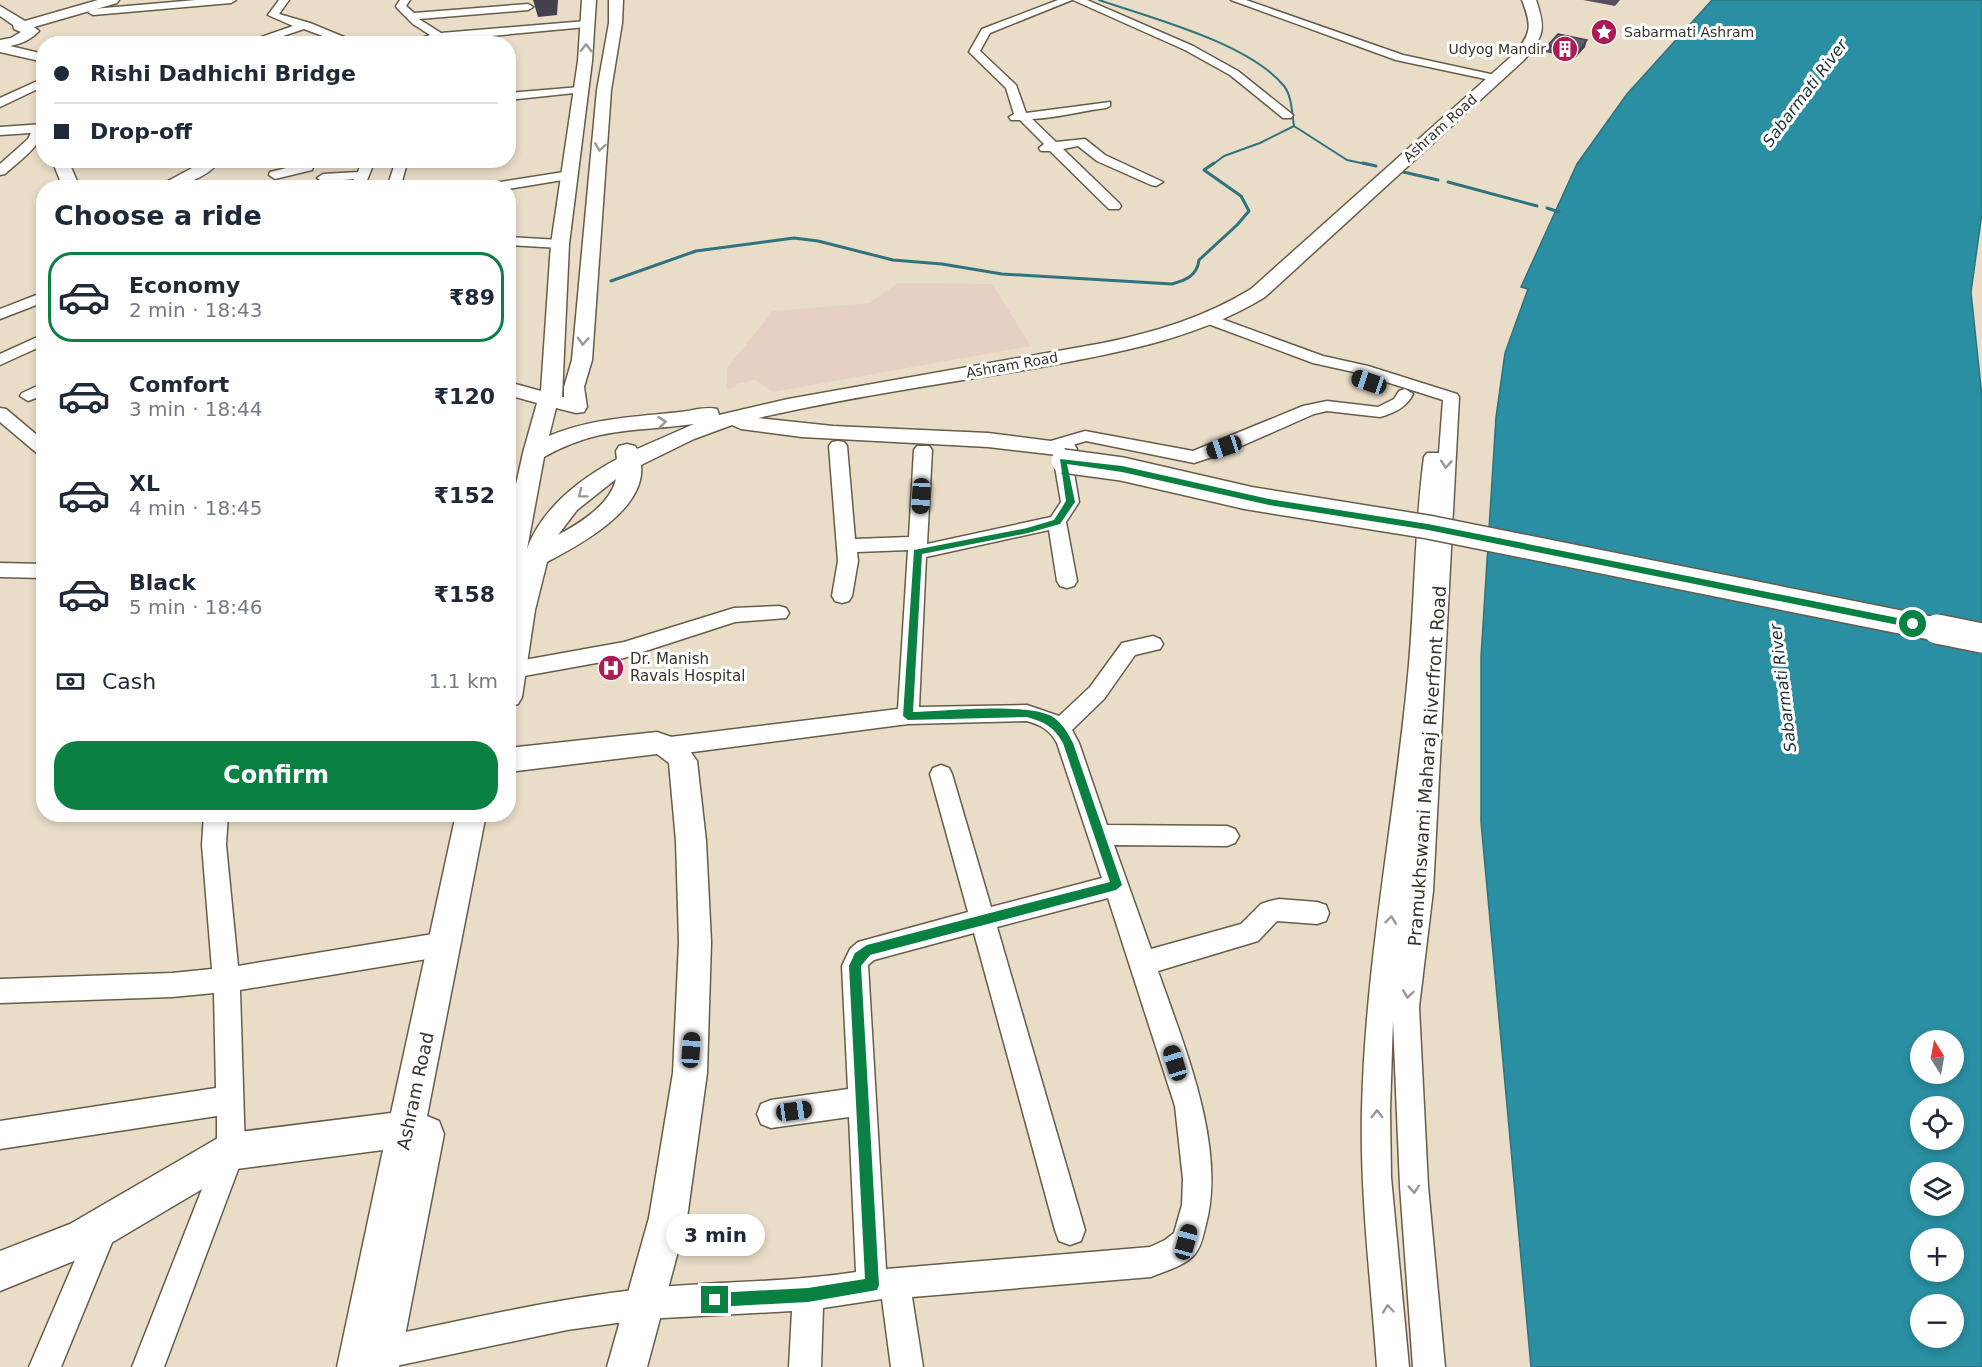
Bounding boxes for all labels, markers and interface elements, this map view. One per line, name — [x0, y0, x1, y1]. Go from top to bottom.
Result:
place icon: Sabarmati Ashram — [1589, 17, 1619, 47]
place label: Sabarmati Ashram — [1624, 24, 1754, 40]
building icon: Udyog Mandir — [1550, 34, 1580, 64]
water label: Sabarmati River — [1759, 35, 1852, 150]
place label: Udyog Mandir — [1449, 41, 1546, 57]
one-way arrow — [580, 43, 592, 52]
text: Rishi Dadhichi Bridge — [90, 61, 356, 86]
street label: Ashram Road — [1400, 91, 1480, 165]
text: Drop-off — [90, 119, 192, 144]
one-way arrow — [594, 142, 606, 151]
text: Choose a ride — [54, 200, 262, 231]
icon: car — [57, 270, 111, 324]
text: Economy — [129, 273, 240, 298]
text: ₹89 — [449, 285, 495, 310]
text: 2 min · 18:43 — [129, 298, 263, 322]
one-way arrow — [577, 336, 590, 345]
street label: Ashram Road — [965, 349, 1059, 381]
car — [1349, 368, 1389, 396]
icon: car — [57, 369, 111, 423]
text: Comfort — [129, 372, 229, 397]
text: ₹120 — [434, 384, 495, 409]
text: 3 min · 18:44 — [129, 397, 263, 421]
one-way arrow — [657, 416, 666, 428]
car — [1204, 433, 1244, 461]
one-way arrow — [1439, 460, 1452, 469]
icon: car — [57, 468, 111, 522]
text: XL — [129, 471, 160, 496]
car — [911, 478, 931, 514]
text: ₹152 — [434, 483, 495, 508]
one-way arrow — [578, 486, 589, 497]
text: 4 min · 18:45 — [129, 496, 263, 520]
icon: car — [57, 567, 111, 621]
text: Black — [129, 570, 196, 595]
text: ₹158 — [434, 582, 495, 607]
street label: Pramukhswami Maharaj Riverfront Road — [1404, 585, 1450, 947]
text: 5 min · 18:46 — [129, 595, 263, 619]
route start — [1899, 610, 1926, 637]
water label: Sabarmati River — [1766, 621, 1800, 753]
place label: Dr. Manish Ravals Hospital — [630, 650, 745, 685]
hospital icon: Dr. Manish Ravals Hospital — [596, 653, 626, 683]
icon: cash — [54, 665, 87, 698]
text: Cash — [102, 669, 156, 694]
text: 1.1 km — [429, 669, 498, 693]
button: Confirm — [54, 741, 498, 810]
one-way arrow — [1385, 915, 1397, 925]
one-way arrow — [1402, 989, 1414, 999]
street label: Ashram Road — [392, 1030, 438, 1152]
north arrow — [1910, 1030, 1964, 1084]
map controls — [1910, 1030, 1964, 1348]
car — [681, 1031, 701, 1069]
car — [1161, 1043, 1189, 1083]
button: locate — [1910, 1096, 1964, 1150]
car — [775, 1100, 813, 1122]
one-way arrow — [1371, 1110, 1383, 1119]
button: layers — [1910, 1162, 1964, 1216]
one-way arrow — [1408, 1184, 1421, 1193]
callout: 3 min — [666, 1213, 764, 1255]
car — [1173, 1222, 1199, 1262]
text: 3 min — [684, 1223, 747, 1247]
button: + — [1910, 1228, 1964, 1282]
route end — [701, 1286, 728, 1313]
button: − — [1910, 1294, 1964, 1348]
one-way arrow — [1382, 1304, 1395, 1313]

